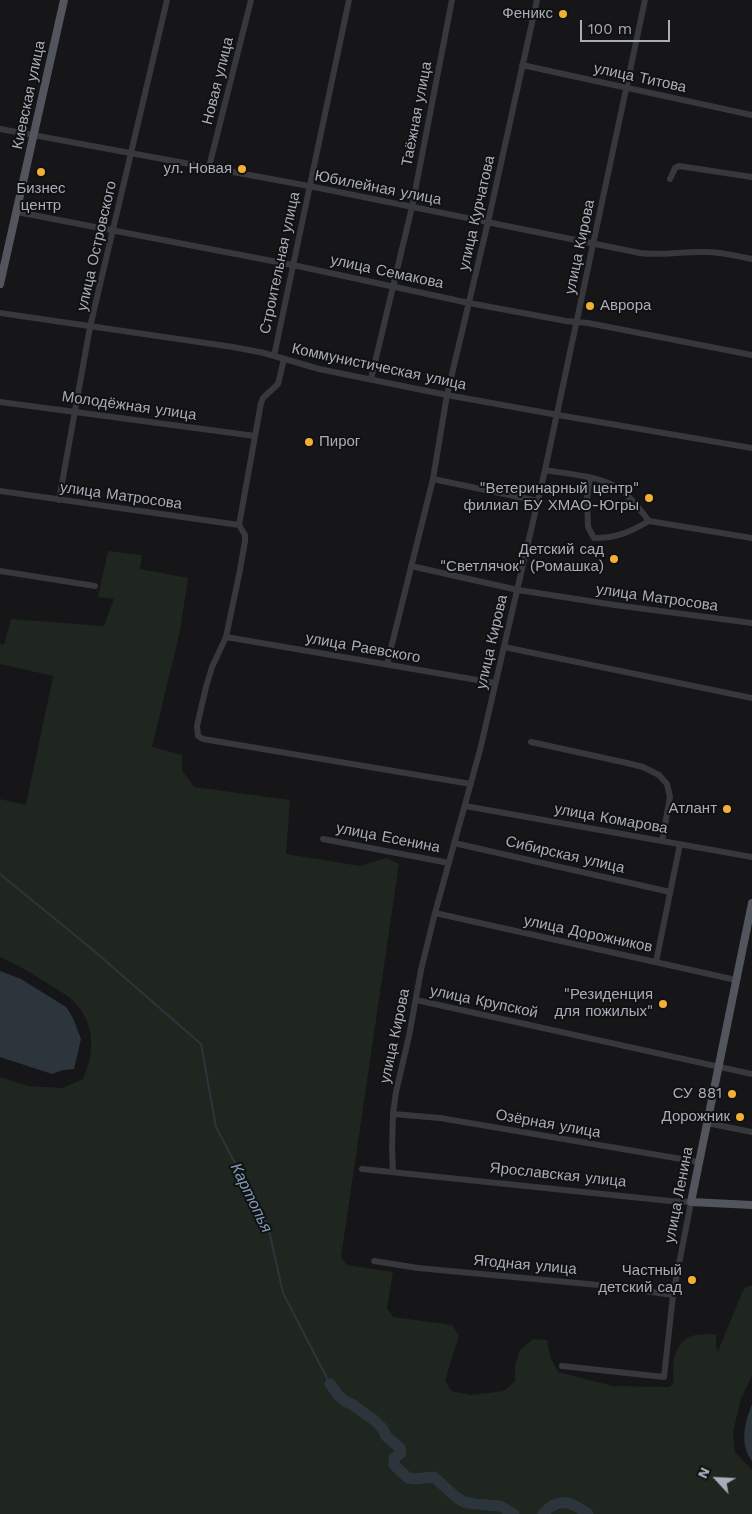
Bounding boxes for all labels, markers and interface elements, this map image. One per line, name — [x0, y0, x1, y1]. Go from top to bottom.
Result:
place label: Феникс — [502, 5, 553, 23]
marker: Феникс — [557, 8, 569, 20]
scale bar — [582, 10, 672, 42]
text: 100 m — [588, 20, 632, 38]
street label: Новая улица — [198, 35, 238, 127]
street label: Киевская улица — [9, 39, 49, 151]
street label: улица Титова — [592, 59, 688, 97]
street label: Таёжная улица — [398, 60, 436, 168]
street label: улица Курчатова — [455, 154, 499, 272]
place label: ул. Новая — [164, 160, 232, 178]
marker: ул. Новая — [236, 163, 248, 175]
marker: Бизнес центр — [35, 166, 47, 178]
street label: Юбилейная улица — [313, 167, 443, 209]
street label: улица Островского — [73, 179, 121, 313]
place label: Бизнес центр — [16, 180, 66, 215]
street label: Строительная улица — [256, 190, 304, 336]
street label: улица Кирова — [561, 198, 599, 296]
street label: улица Семакова — [329, 251, 445, 293]
place label: Аврора — [600, 297, 651, 315]
marker: Аврора — [584, 300, 596, 312]
street label: Коммунистическая улица — [290, 340, 468, 394]
street label: Молодёжная улица — [60, 388, 198, 424]
place label: Пирог — [319, 433, 360, 451]
marker: Пирог — [303, 436, 315, 448]
street label: улица Матросова — [59, 479, 183, 513]
place label: "Ветеринарный центр" филиал БУ ХМАО-Югры — [464, 480, 639, 515]
marker: "Ветеринарный центр" филиал БУ ХМАО-Югры — [643, 492, 655, 504]
place label: Детский сад "Светлячок" (Ромашка) — [440, 541, 604, 576]
marker: Детский сад "Светлячок" (Ромашка) — [608, 553, 620, 565]
street label: улица Матросова — [595, 581, 719, 615]
street label: улица Кирова — [472, 593, 512, 691]
street label: улица Раевского — [304, 629, 422, 667]
street label: улица Комарова — [553, 800, 669, 838]
place label: Атлант — [669, 800, 717, 818]
marker: Атлант — [721, 803, 733, 815]
street label: улица Есенина — [335, 819, 441, 857]
street label: Сибирская улица — [504, 833, 626, 877]
street label: улица Дорожников — [522, 912, 654, 956]
street label: улица Крупской — [428, 982, 540, 1022]
place label: "Резиденция для пожилых" — [554, 986, 653, 1021]
street label: улица Кирова — [376, 987, 414, 1085]
marker: "Резиденция для пожилых" — [657, 998, 669, 1010]
place label: СУ 881 — [673, 1085, 722, 1103]
marker: СУ 881 — [726, 1088, 738, 1100]
street label: Озёрная улица — [494, 1106, 602, 1142]
place label: Дорожник — [662, 1108, 730, 1126]
marker: Дорожник — [734, 1111, 746, 1123]
street label: улица Ленина — [661, 1145, 697, 1245]
street label: Ярославская улица — [489, 1159, 627, 1191]
water label: Картопья — [226, 1160, 276, 1236]
street label: Ягодная улица — [472, 1252, 578, 1278]
place label: Частный детский сад — [598, 1262, 682, 1297]
marker: Частный детский сад — [686, 1274, 698, 1286]
north arrow — [692, 1454, 742, 1504]
text: N — [694, 1465, 713, 1481]

